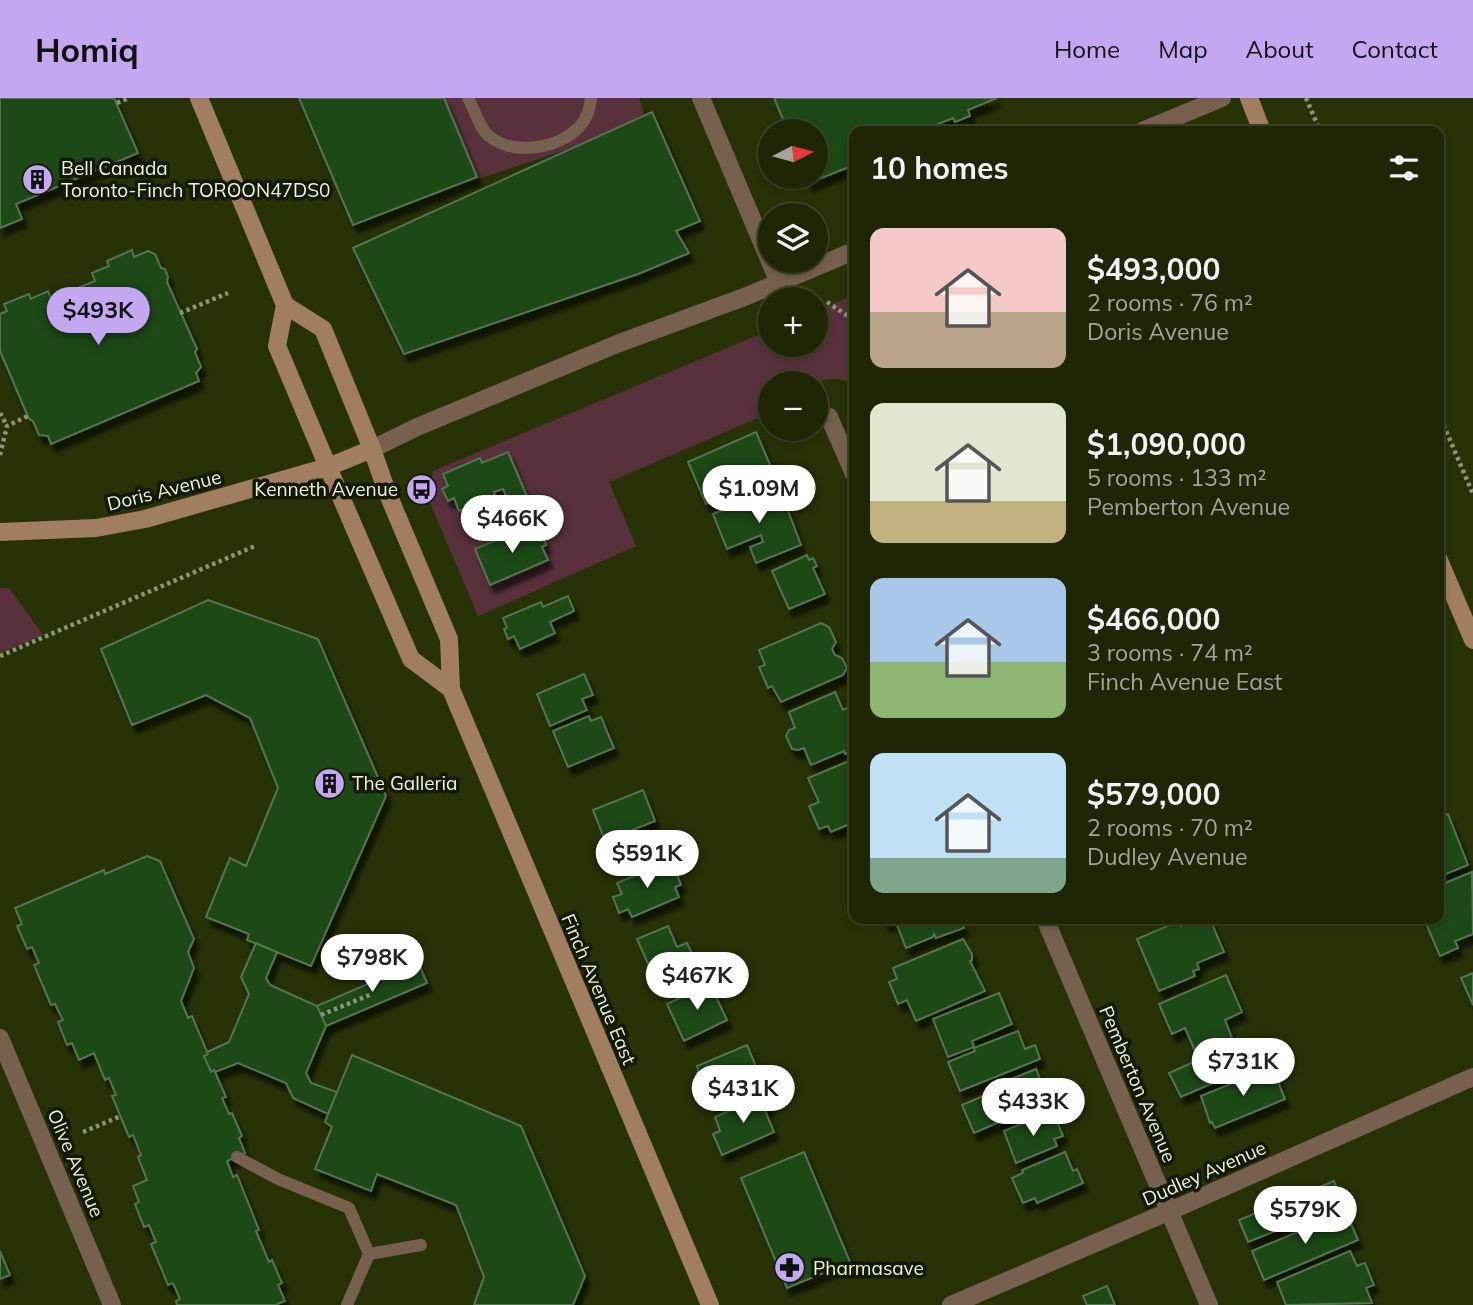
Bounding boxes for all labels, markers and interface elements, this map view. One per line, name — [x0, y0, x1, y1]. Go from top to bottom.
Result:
text: Homiq — [35, 29, 139, 70]
text: Home — [1054, 34, 1120, 64]
text: Map — [1158, 34, 1208, 64]
text: About — [1246, 34, 1314, 64]
text: Contact — [1352, 34, 1438, 64]
north arrow — [758, 119, 828, 189]
map controls — [758, 119, 828, 441]
text: 10 homes — [870, 149, 1009, 187]
icon: filters — [1385, 149, 1423, 187]
place label: Bell Canada Toronto-Finch TOROON47DS0 — [61, 156, 330, 202]
building icon: Bell Canada Toronto-Finch TOROON47DS0 — [21, 162, 55, 196]
button: layers — [758, 203, 828, 273]
text: $493,000 — [1087, 250, 1220, 288]
icon: home — [926, 256, 1010, 340]
button: + — [758, 287, 828, 357]
pin: $493K — [49, 288, 147, 347]
text: 2 rooms · 76 m² — [1087, 288, 1253, 317]
text: $493K — [63, 295, 133, 324]
text: Doris Avenue — [1087, 317, 1229, 346]
button: − — [758, 371, 828, 441]
text: $1,090,000 — [1087, 425, 1246, 463]
icon: home — [926, 431, 1010, 515]
text: 5 rooms · 133 m² — [1087, 463, 1267, 492]
street label: Doris Avenue — [104, 464, 224, 516]
pin: $1.09M — [702, 466, 816, 525]
bus stop icon: Kenneth Avenue — [404, 472, 438, 506]
text: $1.09M — [719, 473, 799, 502]
place label: Kenneth Avenue — [254, 477, 398, 501]
text: Pemberton Avenue — [1087, 492, 1290, 521]
pin: $466K — [463, 496, 561, 555]
text: $466K — [477, 503, 547, 532]
text: $466,000 — [1087, 600, 1220, 638]
icon: home — [926, 606, 1010, 690]
text: 3 rooms · 74 m² — [1087, 638, 1253, 667]
text: Finch Avenue East — [1087, 667, 1282, 696]
building icon: The Galleria — [312, 766, 346, 800]
place label: The Galleria — [352, 771, 457, 795]
text: $579,000 — [1087, 775, 1220, 813]
icon: home — [926, 781, 1010, 865]
text: 2 rooms · 70 m² — [1087, 813, 1253, 842]
pin: $591K — [598, 830, 696, 890]
text: $591K — [612, 838, 682, 867]
text: Dudley Avenue — [1087, 842, 1247, 871]
street label: Finch Avenue East — [556, 910, 642, 1068]
pin: $798K — [323, 934, 421, 994]
text: $798K — [337, 942, 407, 971]
pin: $467K — [648, 953, 746, 1012]
text: $467K — [662, 960, 732, 989]
street label: Pemberton Avenue — [1094, 1002, 1182, 1166]
pin: $731K — [1194, 1038, 1292, 1098]
text: $731K — [1208, 1046, 1278, 1075]
pin: $431K — [694, 1066, 792, 1125]
text: $431K — [708, 1073, 778, 1102]
pin: $433K — [984, 1079, 1082, 1138]
text: $433K — [998, 1086, 1068, 1115]
street label: Olive Avenue — [42, 1105, 110, 1221]
street label: Dudley Avenue — [1139, 1135, 1269, 1211]
pin: $579K — [1256, 1186, 1354, 1246]
text: $579K — [1270, 1194, 1340, 1223]
pharmacy icon: Pharmasave — [773, 1251, 807, 1285]
place label: Pharmasave — [813, 1256, 924, 1280]

